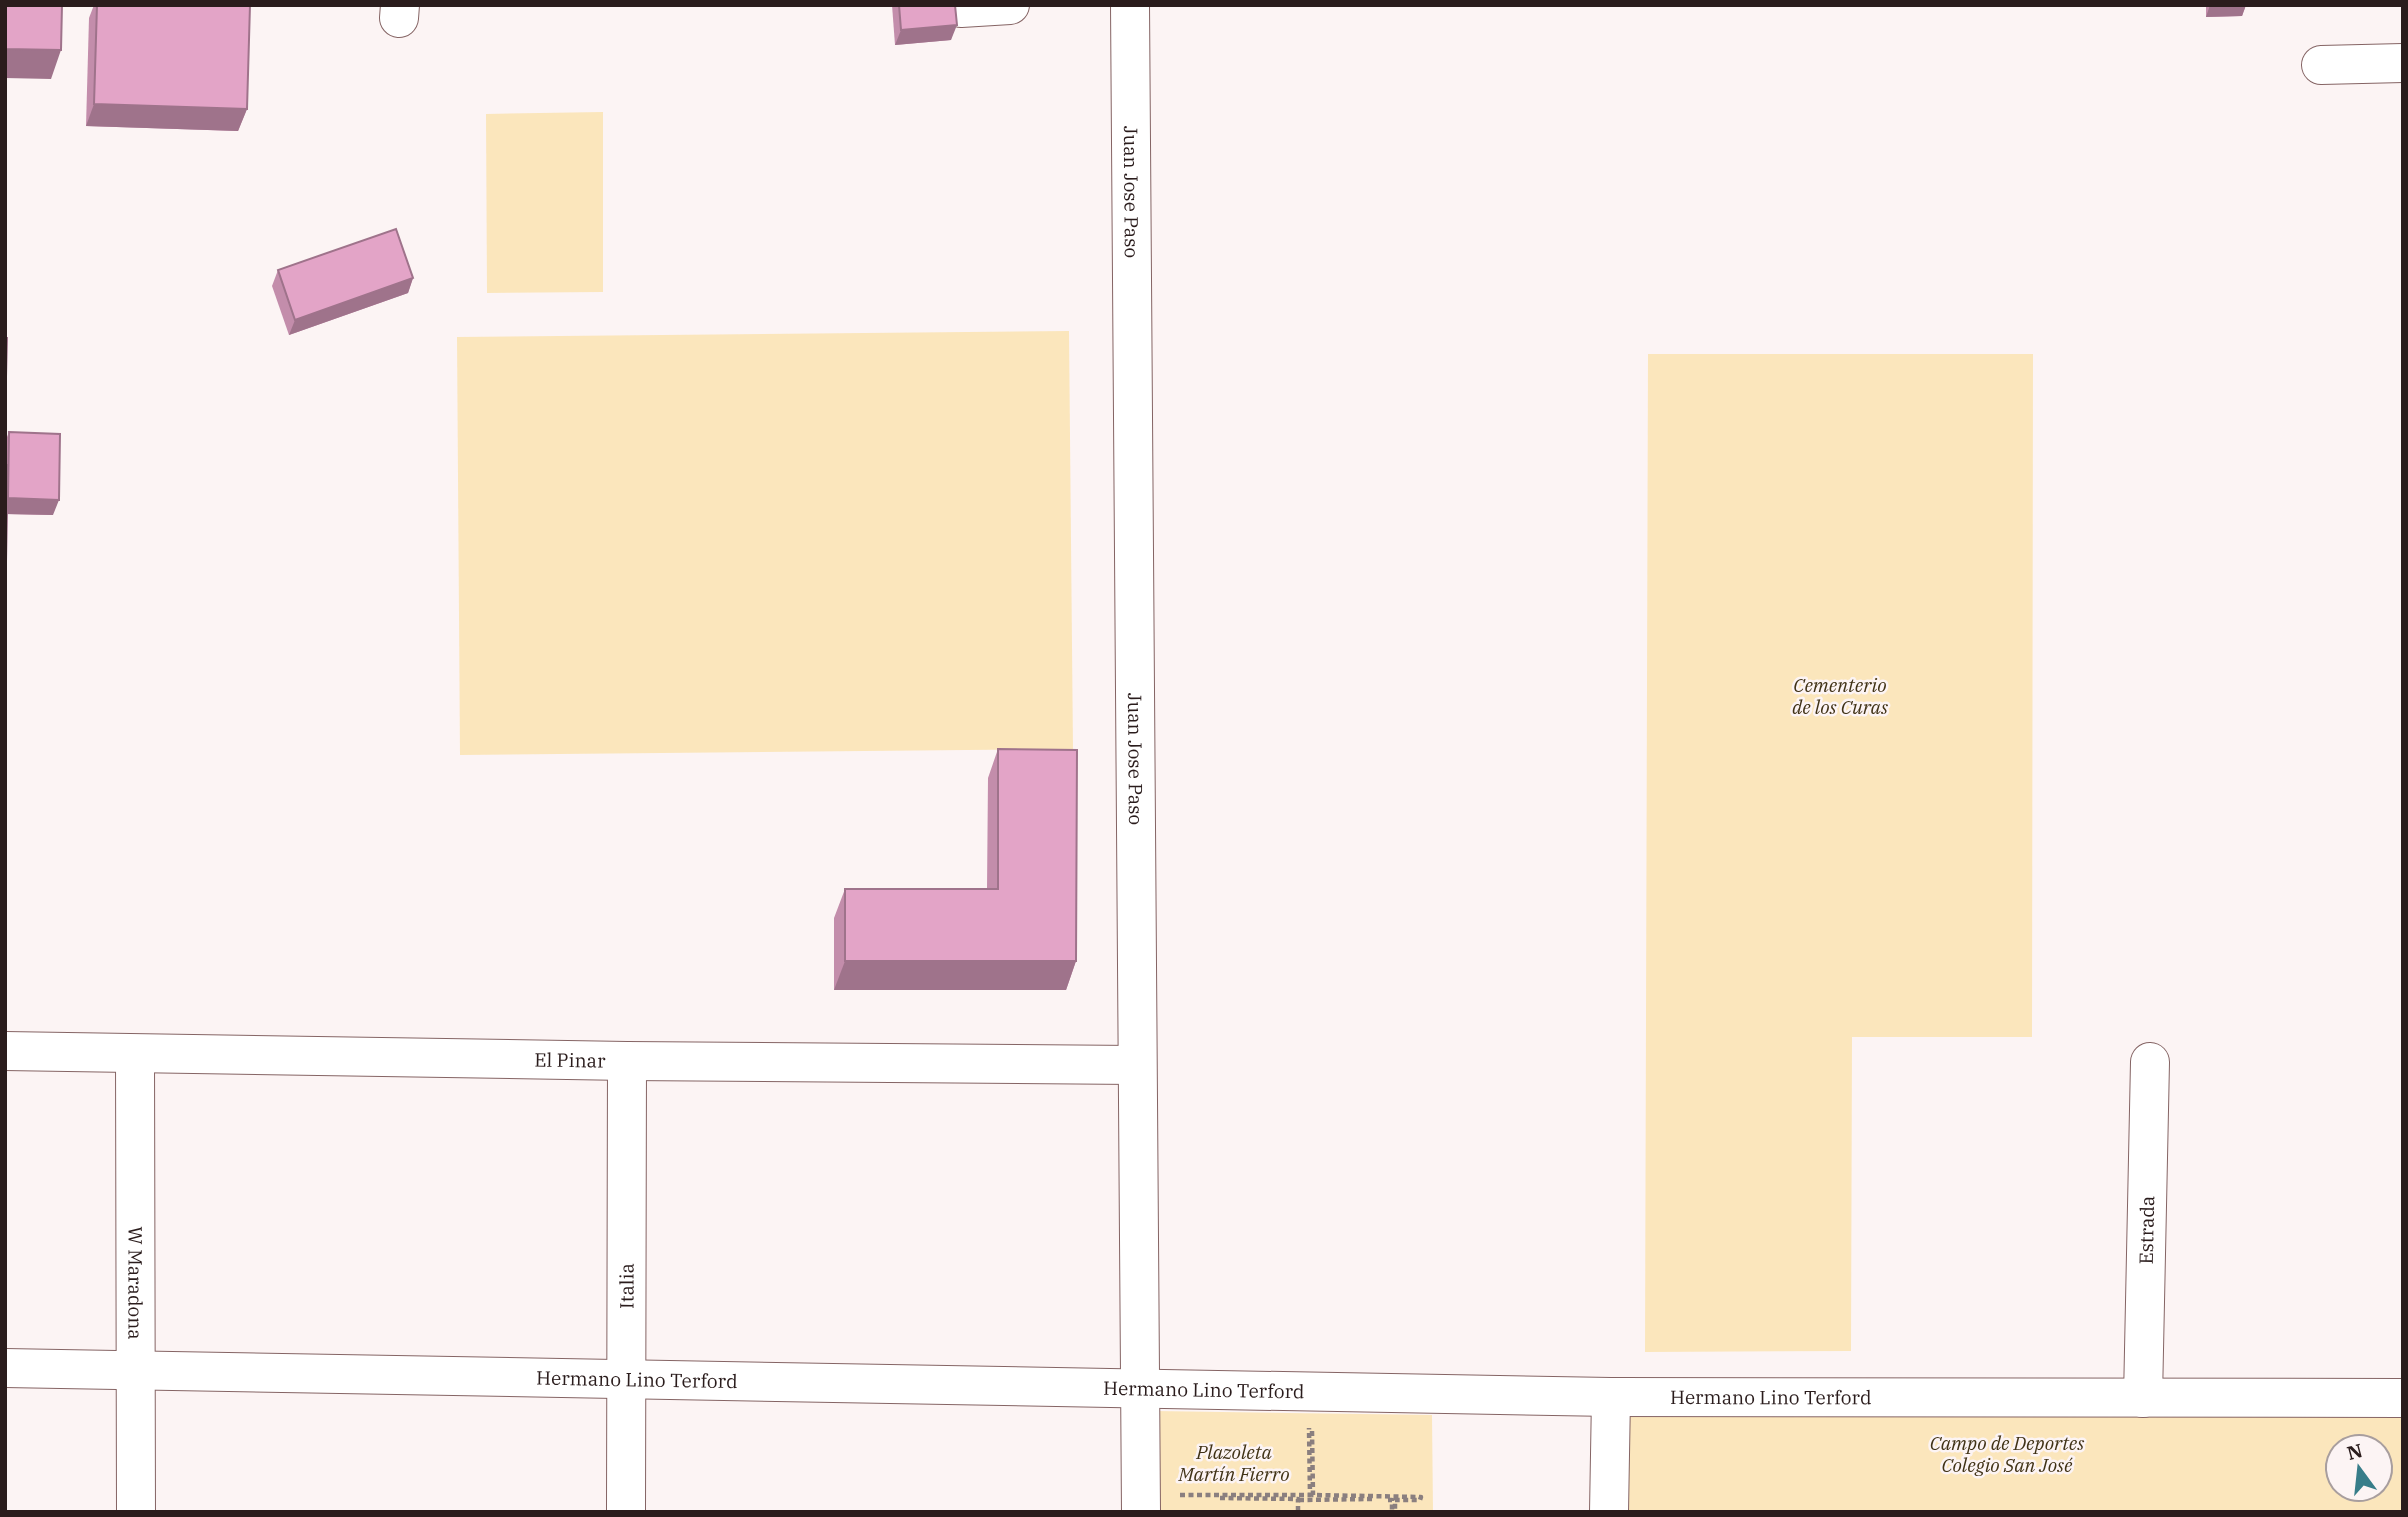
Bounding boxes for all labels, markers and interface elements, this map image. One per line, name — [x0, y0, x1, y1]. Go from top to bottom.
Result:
street label: Juan Jose Paso — [1119, 126, 1144, 258]
park label: Cementerio de los Curas — [1792, 673, 1888, 719]
street label: Juan Jose Paso — [1123, 693, 1148, 825]
street label: El Pinar — [534, 1048, 606, 1073]
street label: Estrada — [2134, 1195, 2159, 1265]
street label: W Maradona — [123, 1226, 148, 1340]
street label: Italia — [614, 1263, 639, 1309]
street label: Hermano Lino Terford — [536, 1366, 738, 1393]
street label: Hermano Lino Terford — [1103, 1376, 1305, 1403]
street label: Hermano Lino Terford — [1670, 1385, 1871, 1409]
park label: Campo de Deportes Colegio San José — [1930, 1431, 2084, 1477]
north arrow — [2324, 1433, 2394, 1503]
text: N — [2344, 1438, 2365, 1465]
park label: Plazoleta Martín Fierro — [1177, 1440, 1290, 1486]

